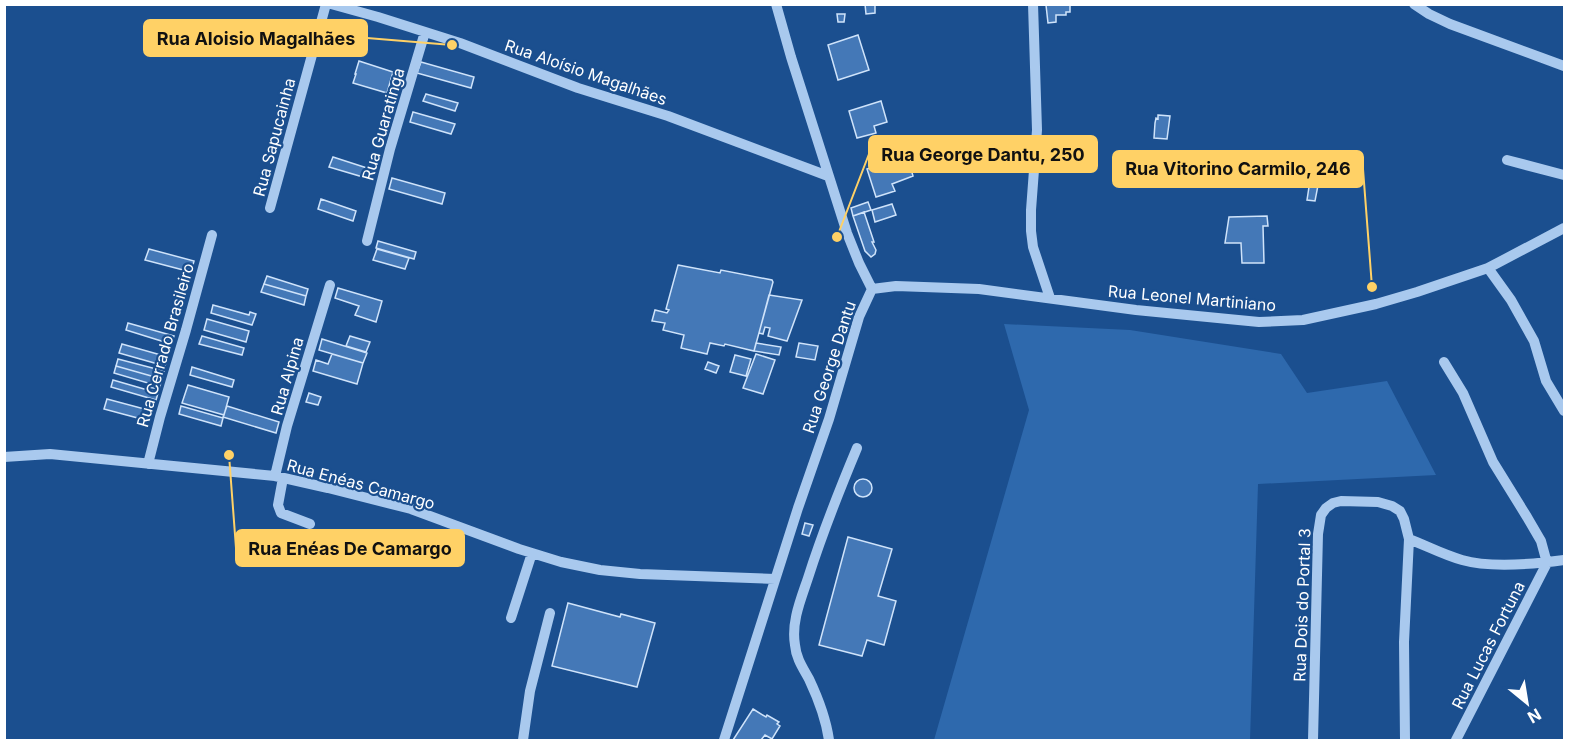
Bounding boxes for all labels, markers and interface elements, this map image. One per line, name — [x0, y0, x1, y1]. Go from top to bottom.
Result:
callout: Rua Aloisio Magalhães — [144, 20, 367, 56]
text: Rua Aloisio Magalhães — [157, 28, 355, 49]
street label: Rua Aloísio Magalhães — [502, 35, 670, 109]
street label: Rua Guaratinga — [357, 65, 409, 183]
street label: Rua Sapucainha — [249, 76, 299, 198]
callout: Rua George Dantu, 250 — [869, 136, 1097, 172]
text: Rua George Dantu, 250 — [881, 144, 1085, 165]
callout: Rua Vitorino Carmilo, 246 — [1113, 151, 1363, 187]
text: Rua Vitorino Carmilo, 246 — [1125, 158, 1351, 179]
street label: Rua Cerrado Brasileiro — [132, 261, 198, 429]
street label: Rua Leonel Martiniano — [1107, 281, 1277, 315]
street label: Rua George Dantu — [798, 298, 860, 436]
street label: Rua Alpina — [266, 335, 308, 417]
street label: Rua Enéas Camargo — [285, 455, 437, 513]
street label: Rua Dois do Portal 3 — [1289, 528, 1315, 682]
callout: Rua Enéas De Camargo — [236, 530, 464, 566]
text: Rua Enéas De Camargo — [248, 538, 452, 559]
street label: Rua Lucas Fortuna — [1447, 578, 1529, 712]
north arrow — [1497, 673, 1557, 733]
text: N — [1524, 704, 1545, 728]

